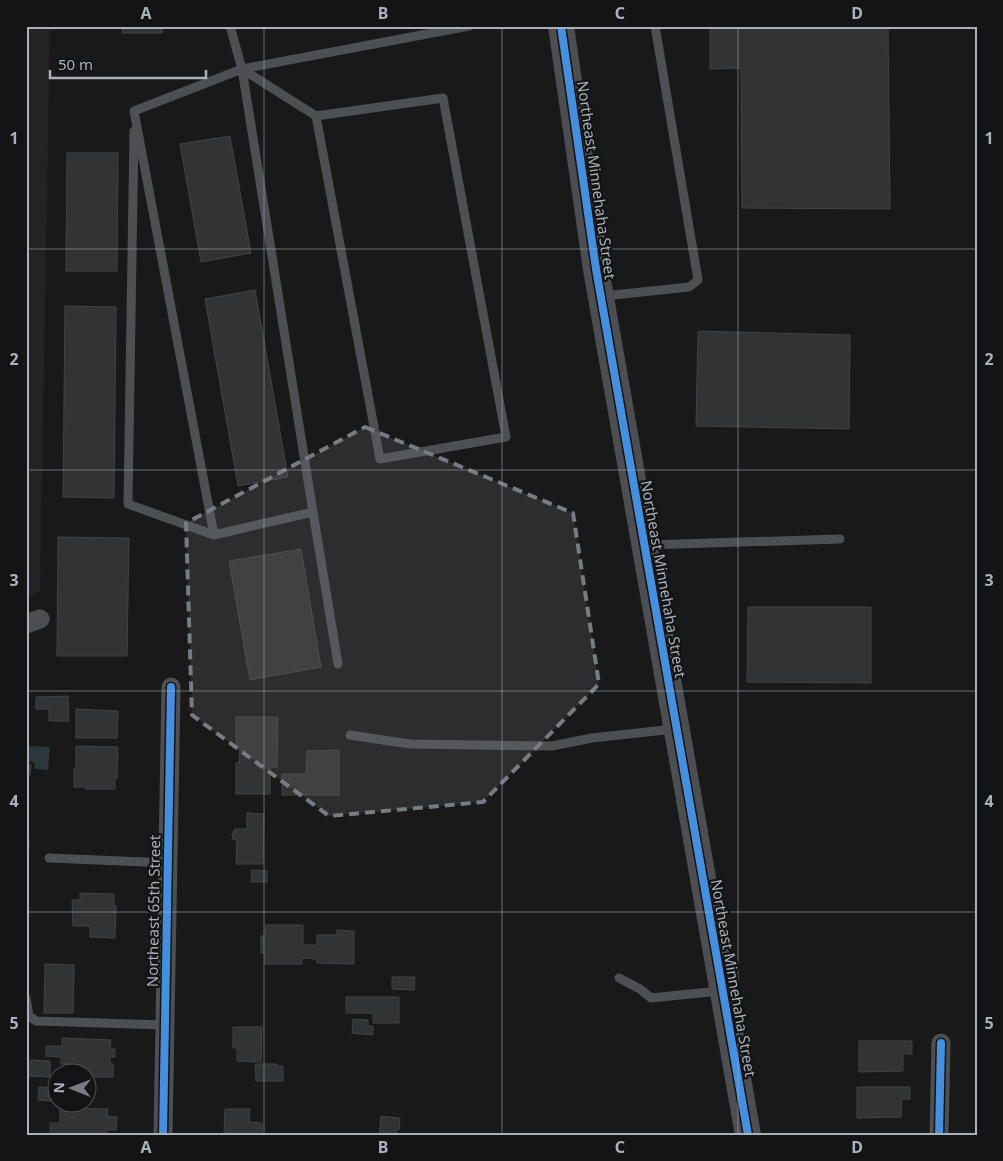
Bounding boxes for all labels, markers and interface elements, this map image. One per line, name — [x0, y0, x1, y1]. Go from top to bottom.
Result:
text: A — [140, 2, 152, 24]
text: B — [378, 2, 388, 24]
text: C — [615, 2, 625, 24]
text: D — [851, 2, 863, 24]
scale bar — [50, 48, 206, 80]
text: 50 m — [58, 54, 93, 74]
street label: Northeast Minnehaha Street — [573, 79, 621, 281]
text: 1 — [9, 127, 19, 149]
text: 1 — [984, 127, 994, 149]
text: 2 — [9, 348, 19, 370]
text: 2 — [984, 348, 994, 370]
street label: Northeast Minnehaha Street — [637, 479, 691, 680]
text: 3 — [9, 569, 19, 591]
text: 3 — [984, 569, 994, 591]
text: 4 — [9, 790, 19, 812]
text: 4 — [984, 790, 994, 812]
street label: Northeast 65th Street — [142, 834, 164, 987]
street label: Northeast Minnehaha Street — [707, 878, 761, 1079]
text: 5 — [9, 1012, 19, 1034]
text: 5 — [984, 1012, 994, 1034]
north arrow — [48, 1064, 98, 1114]
text: N — [49, 1082, 68, 1094]
text: A — [140, 1136, 152, 1158]
text: B — [378, 1136, 388, 1158]
text: C — [615, 1136, 625, 1158]
text: D — [851, 1136, 863, 1158]

